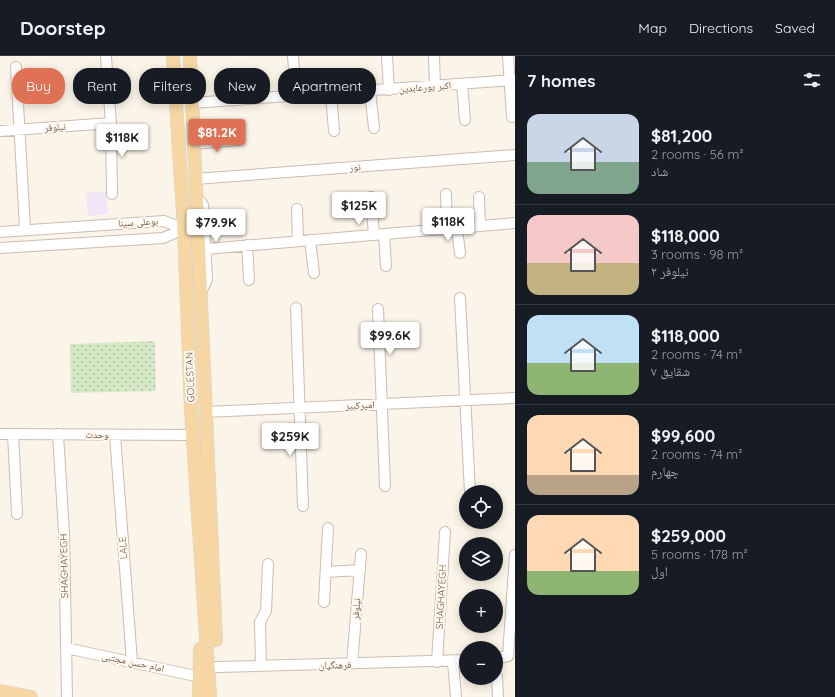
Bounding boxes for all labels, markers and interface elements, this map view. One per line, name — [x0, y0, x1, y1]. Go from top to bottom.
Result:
text: Doorstep — [20, 16, 106, 40]
text: Map — [638, 19, 667, 37]
text: Directions — [689, 19, 753, 37]
text: Saved — [775, 19, 815, 37]
chip: Buy — [12, 68, 65, 104]
chip: Rent — [73, 68, 131, 104]
chip: Filters — [139, 68, 206, 104]
chip: New — [214, 68, 270, 104]
chip: Apartment — [278, 68, 376, 104]
icon: filters — [801, 69, 823, 91]
text: 7 homes — [527, 70, 596, 91]
street label: اکبر پورعابدین — [398, 79, 452, 95]
pin: $81.2K — [184, 119, 250, 153]
street label: نیلوفر — [43, 120, 67, 134]
pin: $118K — [94, 124, 150, 158]
text: $81.2K — [197, 124, 237, 140]
text: $81,200 — [651, 125, 712, 146]
text: $118K — [105, 129, 139, 145]
icon: home — [559, 130, 607, 178]
text: 2 rooms · 56 m² — [651, 146, 743, 162]
street label: نور — [348, 160, 361, 174]
text: شاد — [651, 163, 668, 179]
pin: $125K — [331, 192, 387, 226]
text: $125K — [341, 197, 377, 213]
pin: $118K — [420, 208, 476, 242]
pin: $79.9K — [183, 209, 249, 243]
text: $118K — [431, 213, 465, 229]
street label: بوعلی سینا — [118, 214, 159, 230]
text: $79.9K — [196, 214, 236, 230]
text: $118,000 — [651, 225, 720, 246]
icon: home — [559, 231, 607, 279]
text: 3 rooms · 98 m² — [651, 246, 743, 262]
text: نیلوفر ۲ — [651, 263, 689, 279]
pin: $99.6K — [357, 322, 423, 356]
text: $118,000 — [651, 325, 720, 346]
text: $99.6K — [370, 327, 410, 343]
icon: home — [559, 331, 607, 379]
text: 2 rooms · 74 m² — [651, 346, 742, 362]
street label: GOLESTAN — [183, 352, 197, 402]
text: شقایق ۷ — [651, 363, 690, 379]
street label: امیرکبیر — [344, 398, 375, 412]
pin: $259K — [262, 423, 318, 457]
text: $99,600 — [651, 425, 715, 446]
street label: وحدت — [85, 428, 109, 441]
text: $259K — [271, 428, 309, 444]
icon: home — [559, 431, 607, 479]
text: 2 rooms · 74 m² — [651, 446, 742, 462]
text: چهارم — [651, 463, 679, 479]
map controls — [459, 485, 503, 685]
button: locate — [459, 485, 503, 529]
text: $259,000 — [651, 525, 726, 546]
icon: home — [559, 531, 607, 579]
street label: SHAGHAYEGH — [57, 533, 71, 599]
street label: LALE — [116, 536, 130, 560]
button: layers — [459, 537, 503, 581]
text: 5 rooms · 178 m² — [651, 546, 748, 562]
text: اول — [651, 563, 668, 579]
street label: SHAGHAYEGH — [433, 564, 449, 630]
button: + — [459, 589, 503, 633]
street label: نیلوفر — [348, 597, 363, 621]
button: − — [459, 641, 503, 685]
street label: امام حسن مجتبی — [100, 649, 165, 676]
street label: فرهنگیان — [318, 658, 352, 672]

